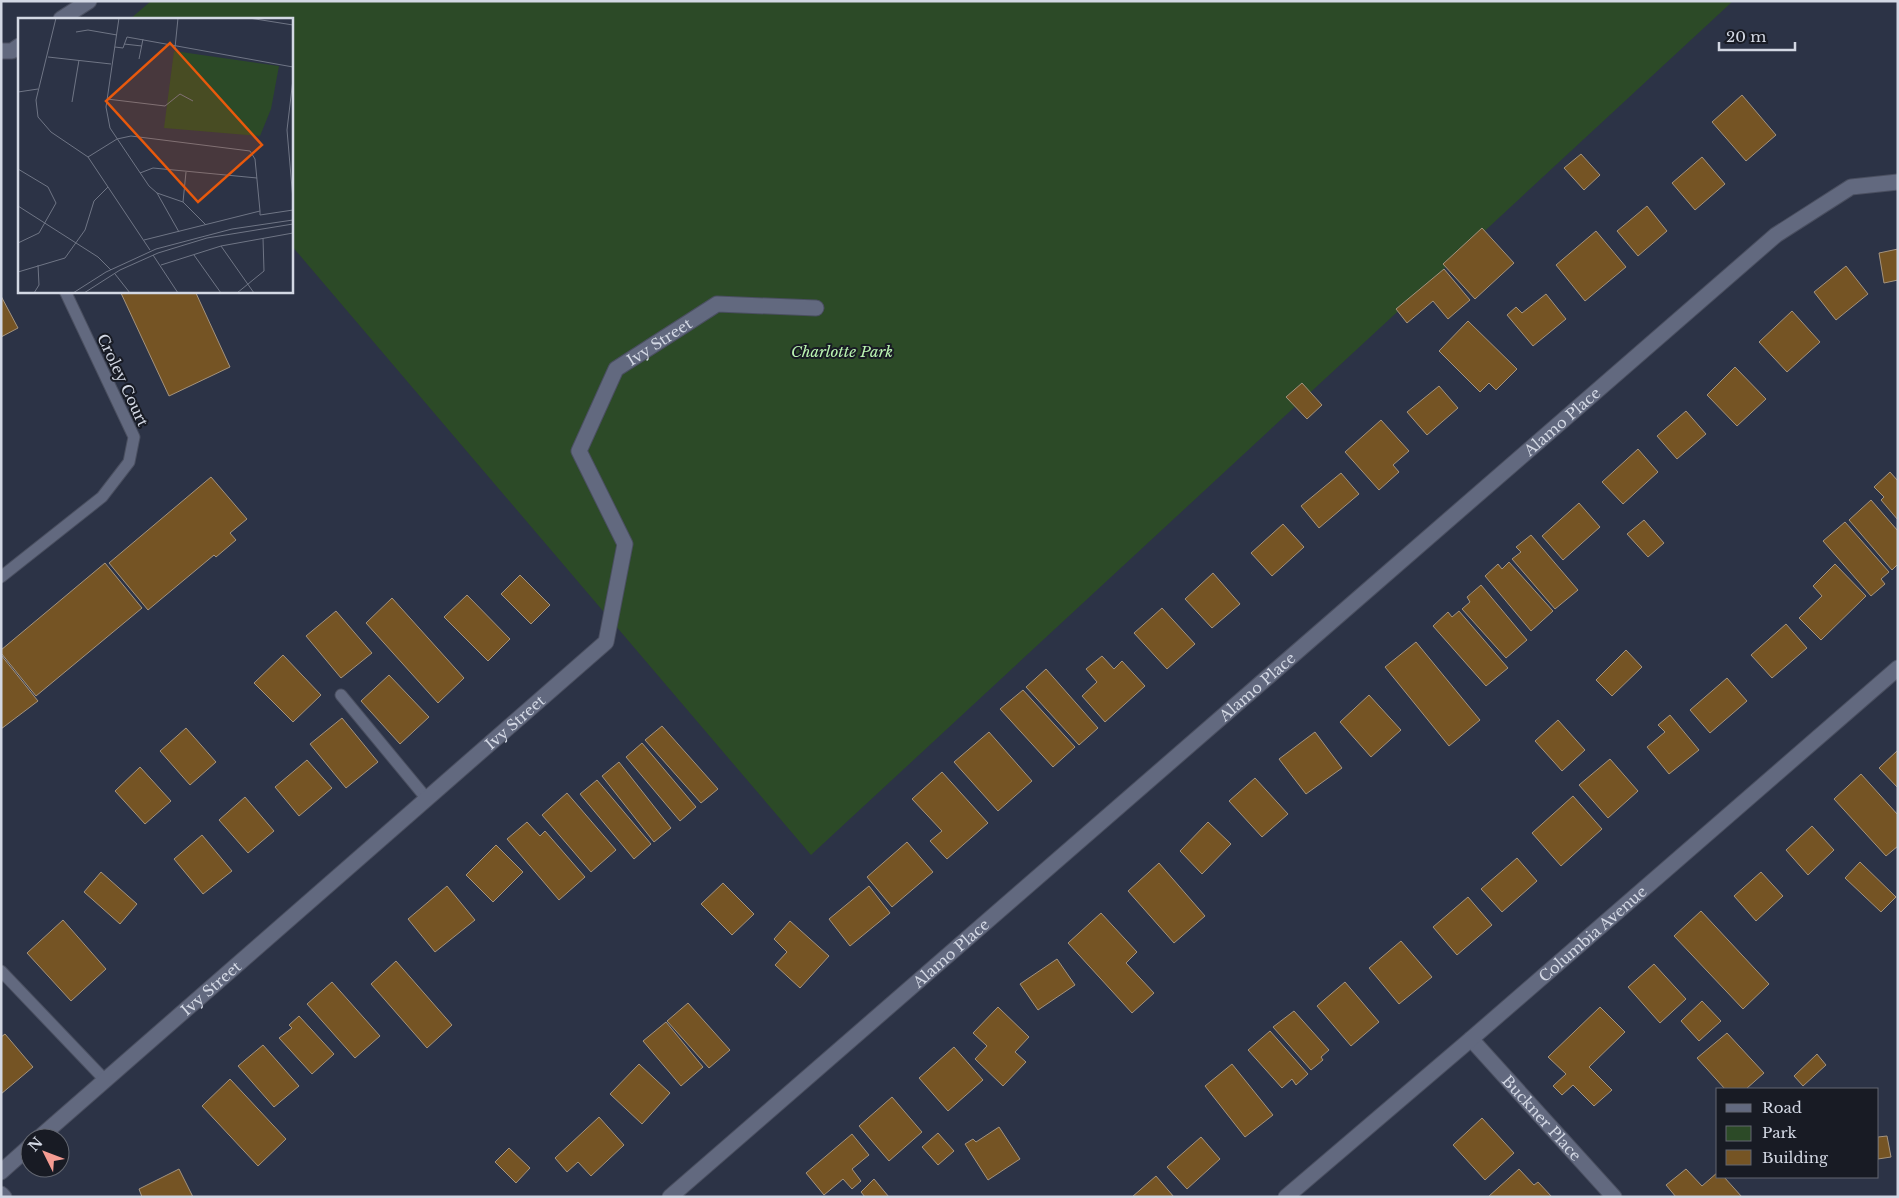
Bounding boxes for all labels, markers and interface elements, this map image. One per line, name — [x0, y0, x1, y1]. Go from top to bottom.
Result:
inset map — [18, 18, 292, 292]
scale bar — [1719, 20, 1795, 52]
text: 20 m — [1726, 27, 1766, 46]
street label: Ivy Street — [623, 313, 695, 369]
street label: Croley Court — [93, 331, 153, 430]
park label: Charlotte Park — [791, 342, 893, 361]
street label: Alamo Place — [1519, 383, 1604, 460]
street label: Alamo Place — [1214, 648, 1299, 725]
street label: Ivy Street — [481, 690, 549, 753]
street label: Columbia Avenue — [1534, 882, 1650, 986]
street label: Alamo Place — [908, 914, 993, 992]
street label: Ivy Street — [177, 956, 245, 1019]
street label: Buckner Place — [1499, 1071, 1586, 1164]
legend — [1716, 1088, 1879, 1178]
text: Road — [1762, 1098, 1802, 1117]
text: Park — [1762, 1123, 1798, 1142]
north arrow — [20, 1128, 70, 1178]
text: N — [24, 1133, 46, 1155]
text: Building — [1762, 1148, 1829, 1167]

